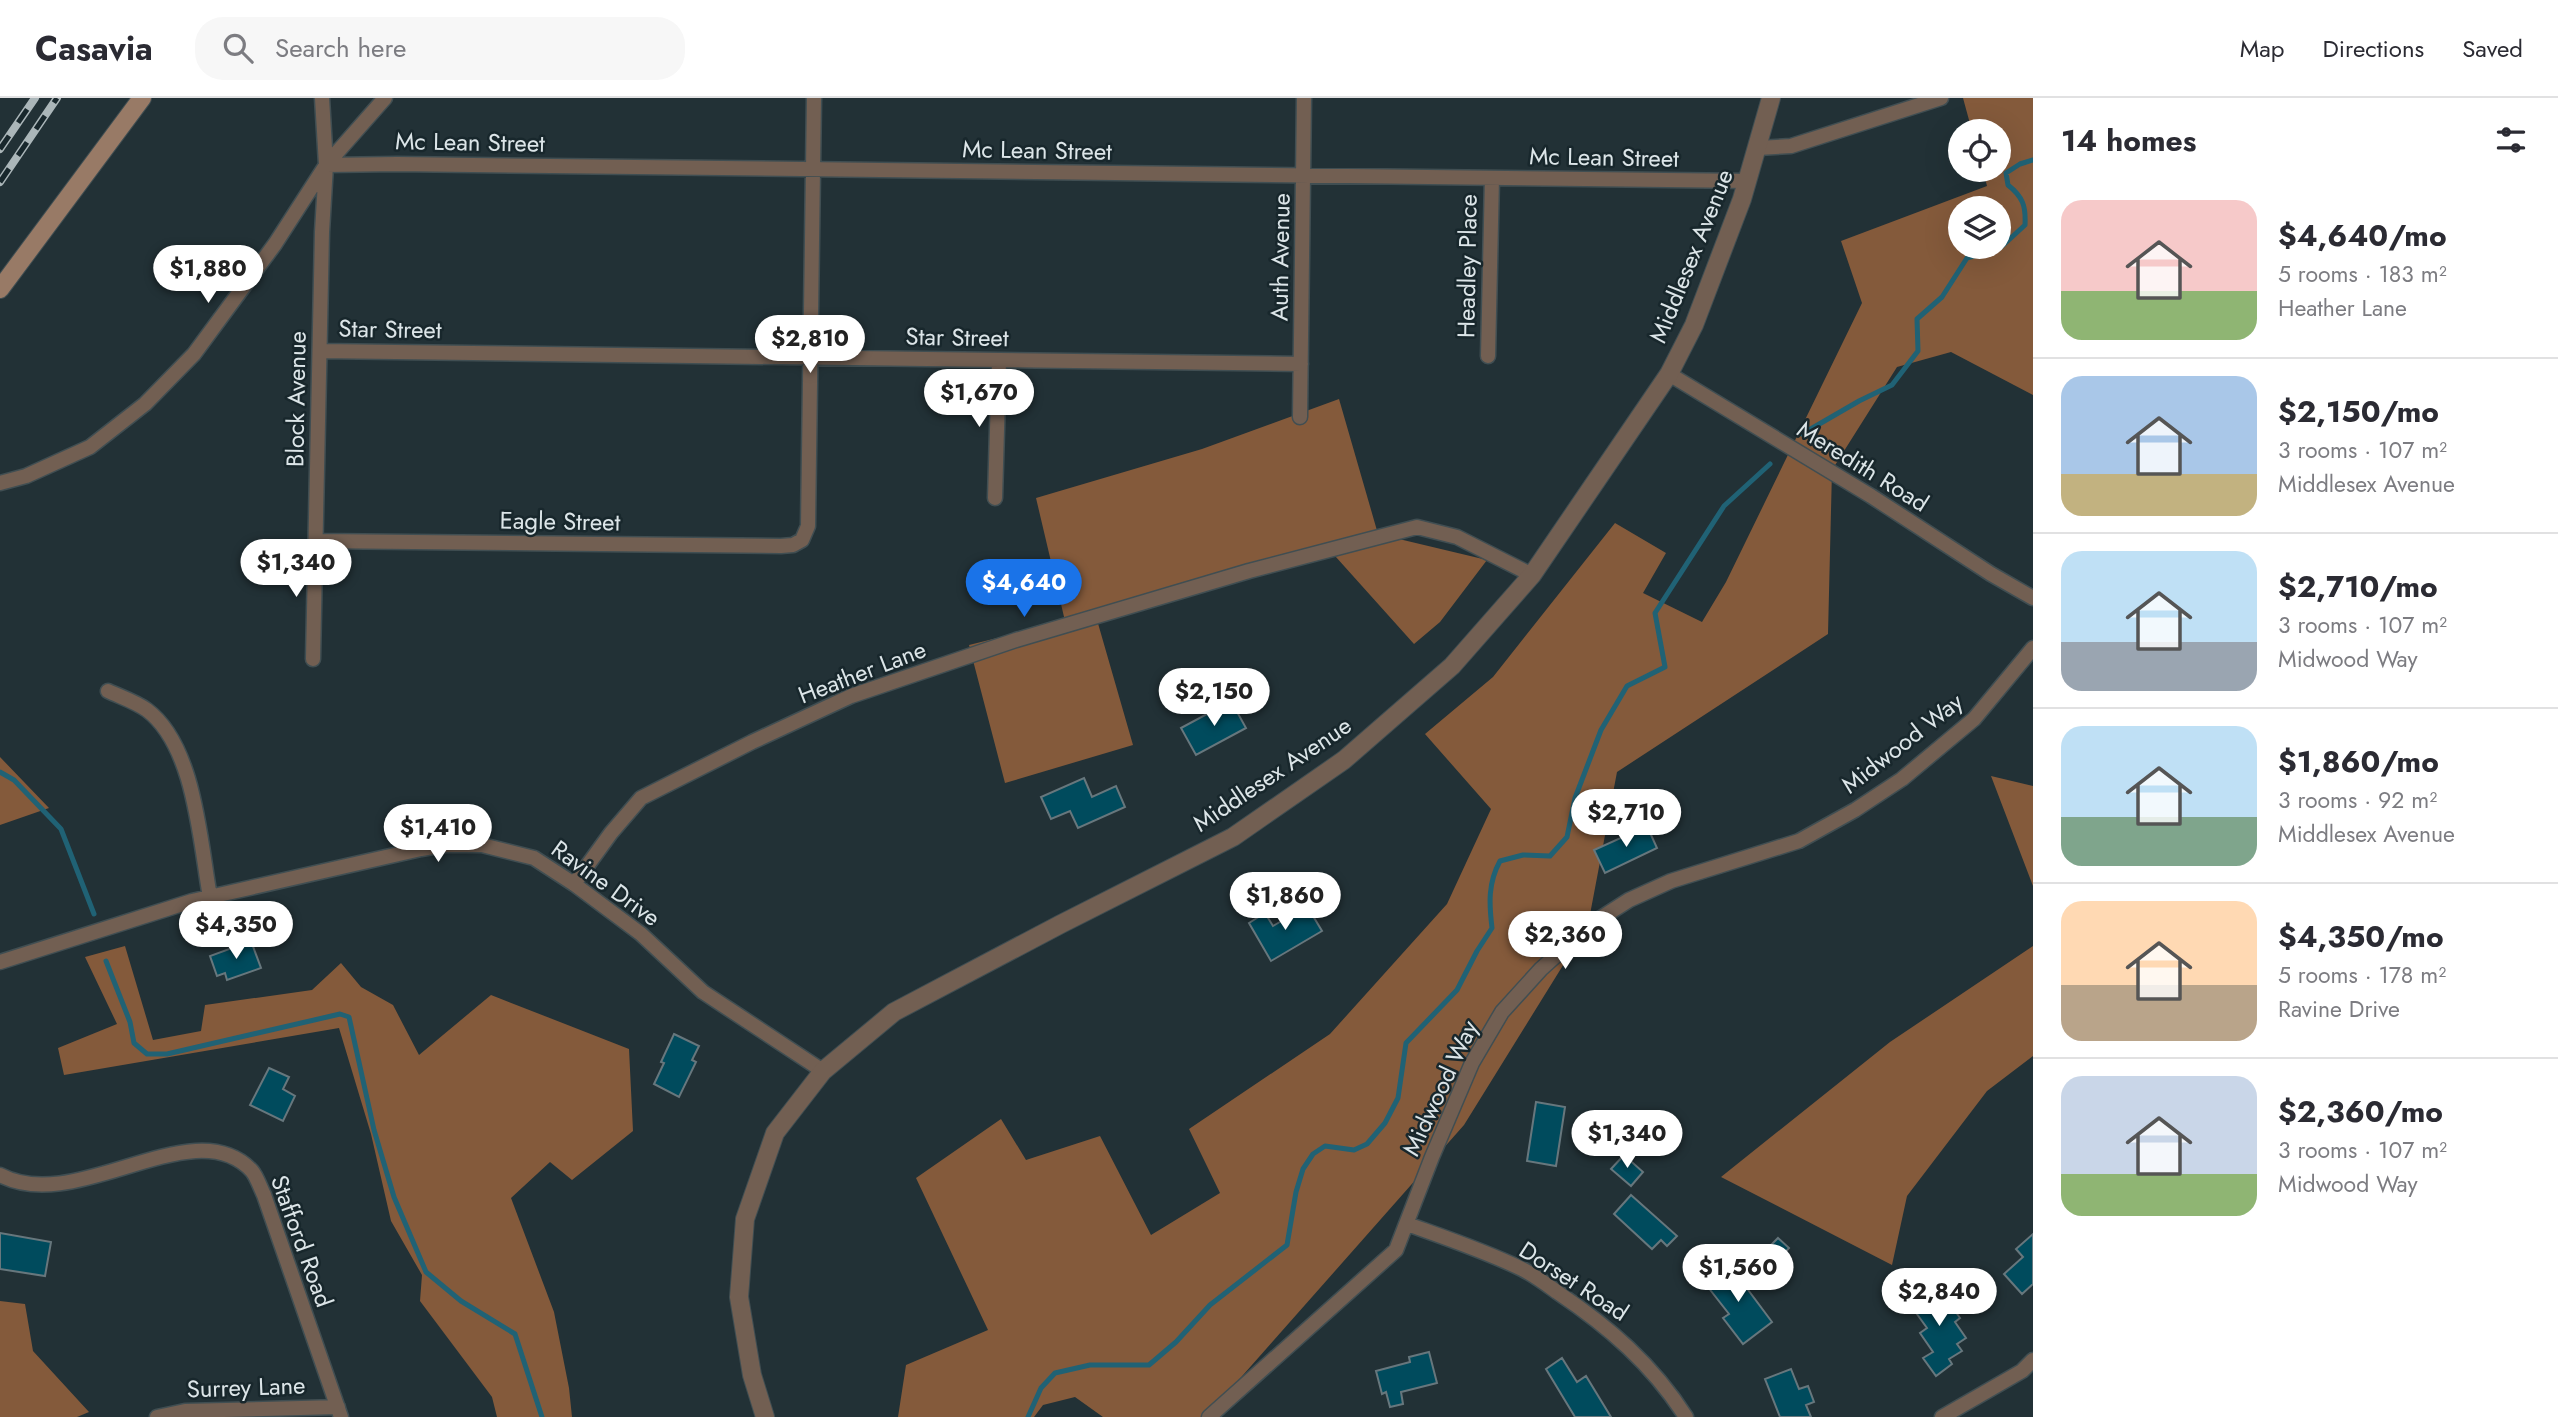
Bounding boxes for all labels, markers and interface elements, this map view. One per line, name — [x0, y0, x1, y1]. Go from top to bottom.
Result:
search box — [195, 17, 685, 80]
text: Casavia — [35, 25, 153, 72]
icon: search — [219, 29, 257, 67]
text: Search here — [275, 29, 406, 67]
text: Map — [2240, 31, 2285, 66]
text: Directions — [2323, 31, 2424, 66]
text: Saved — [2462, 31, 2523, 66]
map controls — [1948, 119, 2011, 259]
button: locate — [1948, 119, 2011, 182]
text: 14 homes — [2061, 119, 2196, 162]
icon: filters — [2492, 121, 2530, 159]
street label: Mc Lean Street — [395, 123, 545, 161]
street label: Mc Lean Street — [962, 131, 1112, 169]
street label: Mc Lean Street — [1529, 138, 1679, 176]
street label: Middlesex Avenue — [1640, 164, 1742, 348]
street label: Auth Avenue — [1261, 193, 1299, 321]
street label: Headley Place — [1448, 194, 1486, 338]
button: layers — [1948, 196, 2011, 259]
text: $4,640/mo — [2278, 214, 2447, 257]
icon: home — [2117, 228, 2201, 312]
pin: $1,880 — [151, 246, 265, 305]
text: $1,880 — [169, 251, 247, 285]
text: 5 rooms · 183 m² — [2278, 257, 2447, 291]
text: Heather Lane — [2278, 291, 2407, 325]
street label: Star Street — [338, 311, 442, 347]
pin: $2,810 — [753, 316, 867, 375]
street label: Star Street — [905, 319, 1009, 355]
text: $2,810 — [771, 321, 849, 355]
street label: Block Avenue — [277, 331, 315, 467]
pin: $1,670 — [922, 370, 1036, 429]
text: $1,670 — [940, 375, 1018, 409]
text: $2,150/mo — [2278, 390, 2439, 433]
icon: home — [2117, 404, 2201, 488]
street label: Meredith Road — [1790, 412, 1936, 520]
text: 3 rooms · 107 m² — [2278, 433, 2447, 467]
text: Middlesex Avenue — [2278, 467, 2455, 501]
street label: Eagle Street — [499, 502, 621, 540]
pin: $1,340 — [239, 540, 353, 599]
text: $1,340 — [256, 545, 336, 579]
pin: $4,640 — [967, 560, 1081, 619]
text: $4,640 — [982, 565, 1066, 599]
text: $2,710/mo — [2278, 565, 2438, 608]
icon: home — [2117, 579, 2201, 663]
text: 3 rooms · 107 m² — [2278, 608, 2447, 642]
street label: Heather Lane — [793, 632, 931, 712]
text: Midwood Way — [2278, 642, 2418, 676]
pin: $2,150 — [1157, 668, 1271, 728]
text: $2,150 — [1175, 674, 1253, 708]
street label: Midwood Way — [1834, 684, 1971, 802]
street label: Middlesex Avenue — [1186, 708, 1358, 840]
text: $1,860/mo — [2278, 740, 2439, 783]
icon: home — [2117, 754, 2201, 838]
text: 3 rooms · 92 m² — [2278, 783, 2437, 817]
pin: $2,710 — [1569, 790, 1683, 849]
text: $2,710 — [1587, 795, 1665, 829]
pin: $1,410 — [381, 804, 495, 864]
text: $1,410 — [400, 810, 476, 844]
text: Middlesex Avenue — [2278, 817, 2455, 851]
street label: Ravine Drive — [544, 831, 668, 935]
pin: $1,860 — [1228, 872, 1342, 932]
text: $1,860 — [1246, 878, 1324, 912]
pin: $4,350 — [179, 902, 293, 961]
text: $4,350 — [195, 907, 277, 941]
pin: $2,360 — [1508, 912, 1622, 971]
text: $4,350/mo — [2278, 915, 2444, 958]
text: $2,360 — [1524, 917, 1606, 951]
icon: home — [2117, 929, 2201, 1013]
text: 5 rooms · 178 m² — [2278, 958, 2446, 992]
text: Ravine Drive — [2278, 992, 2400, 1026]
street label: Midwood Way — [1393, 1014, 1487, 1161]
text: $2,360/mo — [2278, 1090, 2443, 1133]
icon: home — [2117, 1104, 2201, 1188]
pin: $1,340 — [1570, 1110, 1684, 1170]
text: $1,340 — [1587, 1116, 1667, 1150]
text: 3 rooms · 107 m² — [2278, 1133, 2447, 1167]
text: Midwood Way — [2278, 1167, 2418, 1201]
street label: Stafford Road — [262, 1170, 342, 1312]
street label: Dorset Road — [1512, 1232, 1636, 1330]
pin: $1,560 — [1681, 1244, 1795, 1304]
text: $1,560 — [1699, 1250, 1777, 1284]
pin: $2,840 — [1882, 1268, 1996, 1328]
text: $2,840 — [1898, 1274, 1980, 1308]
street label: Surrey Lane — [186, 1367, 306, 1407]

